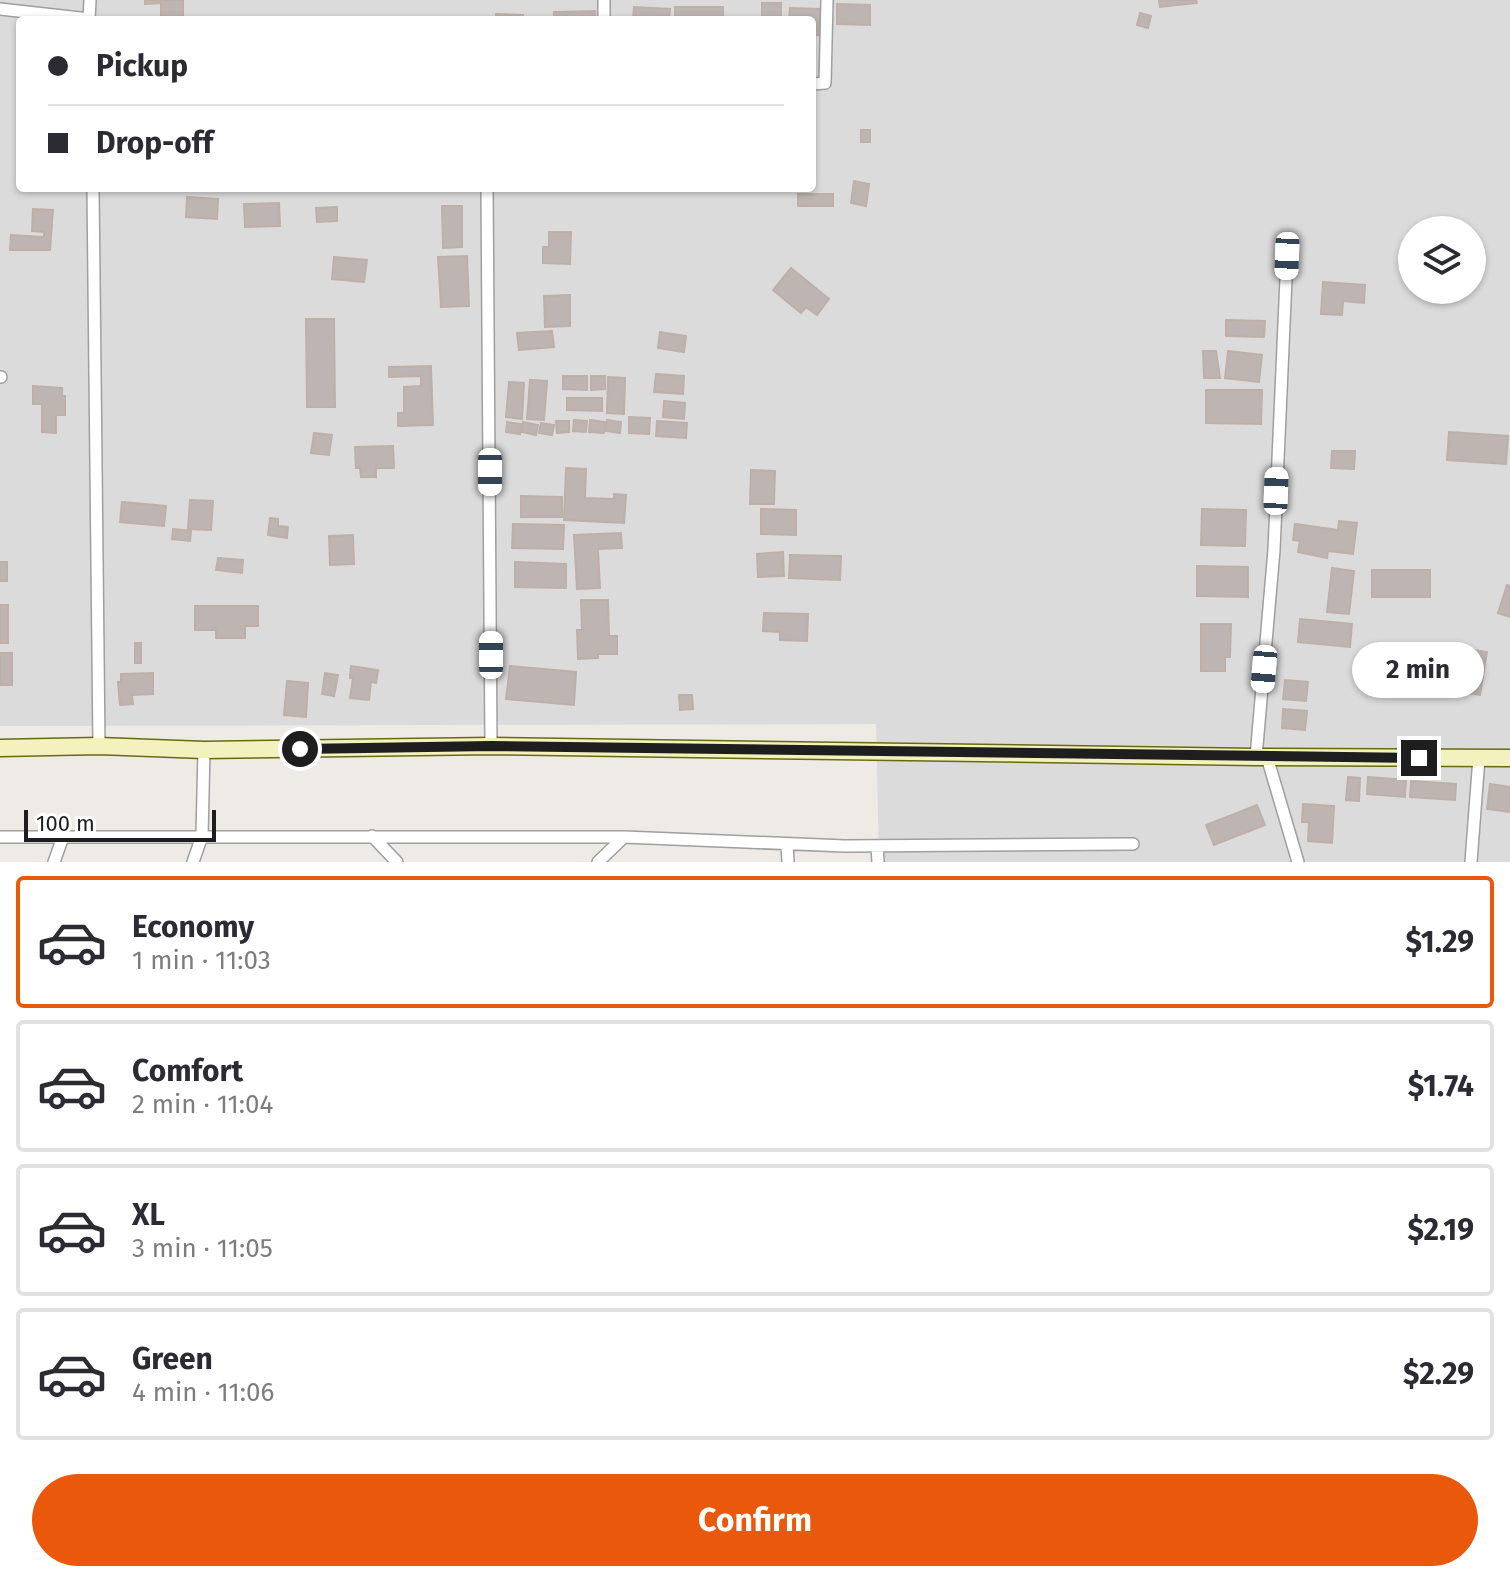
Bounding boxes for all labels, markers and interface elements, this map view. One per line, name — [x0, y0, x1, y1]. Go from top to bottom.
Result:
text: Pickup — [96, 48, 188, 84]
text: Drop-off — [96, 125, 213, 161]
map controls — [1398, 216, 1486, 304]
button: layers — [1398, 216, 1486, 304]
car — [1274, 232, 1300, 280]
car — [478, 448, 502, 496]
car — [1263, 467, 1289, 515]
car — [479, 631, 503, 679]
callout: 2 min — [1353, 642, 1485, 698]
car — [1250, 644, 1278, 694]
text: 2 min — [1386, 654, 1450, 685]
route start — [282, 731, 318, 767]
route end — [1401, 740, 1437, 776]
scale bar — [24, 806, 216, 842]
text: 100 m — [36, 810, 95, 837]
icon: car — [36, 906, 108, 978]
text: Economy — [132, 909, 254, 945]
text: $1.29 — [1405, 924, 1474, 960]
text: 1 min · 11:03 — [132, 945, 271, 976]
icon: car — [36, 1050, 108, 1122]
text: Comfort — [132, 1053, 243, 1089]
text: $1.74 — [1408, 1068, 1474, 1104]
text: 2 min · 11:04 — [132, 1089, 273, 1120]
icon: car — [36, 1194, 108, 1266]
text: XL — [132, 1197, 165, 1233]
text: $2.19 — [1407, 1212, 1474, 1248]
text: 3 min · 11:05 — [132, 1233, 273, 1264]
icon: car — [36, 1338, 108, 1410]
text: Green — [132, 1341, 213, 1377]
text: $2.29 — [1403, 1356, 1474, 1392]
text: 4 min · 11:06 — [132, 1377, 274, 1408]
button: Confirm — [32, 1474, 1478, 1566]

